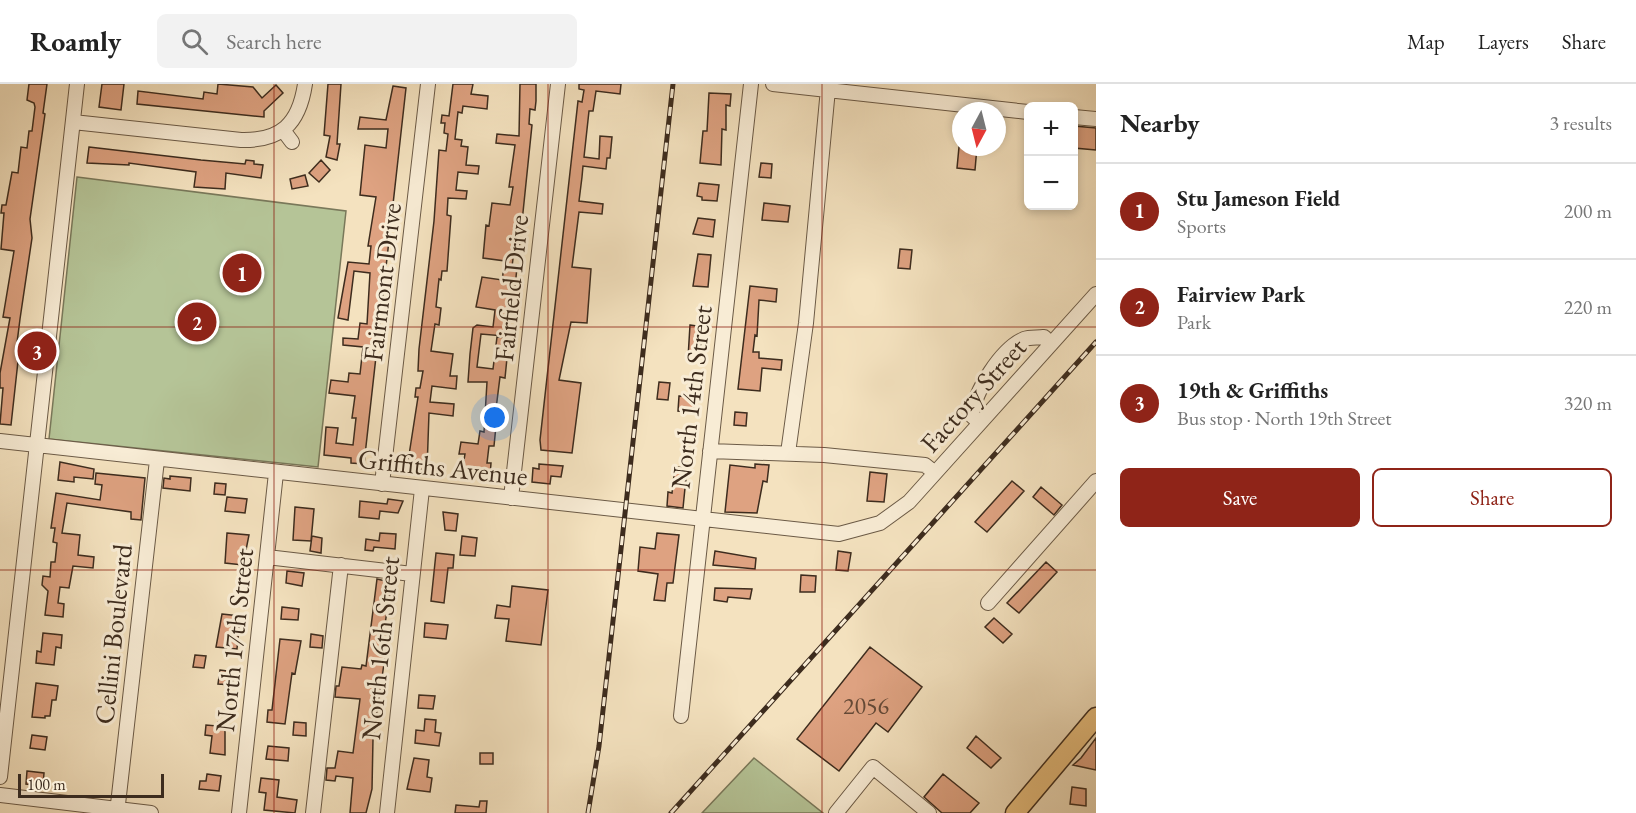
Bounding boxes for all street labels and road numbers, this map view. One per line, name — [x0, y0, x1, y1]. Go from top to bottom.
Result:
street label: Fairmont Drive — [355, 201, 409, 363]
street label: Fairfield Drive — [486, 213, 536, 363]
street label: North 14th Street — [662, 303, 720, 491]
street label: Factory Street — [912, 330, 1034, 460]
street label: Griffiths Avenue — [357, 441, 529, 493]
street label: Cellini Boulevard — [86, 542, 140, 726]
street label: North 17th Street — [207, 546, 261, 734]
street label: North 16th Street — [353, 554, 407, 742]

